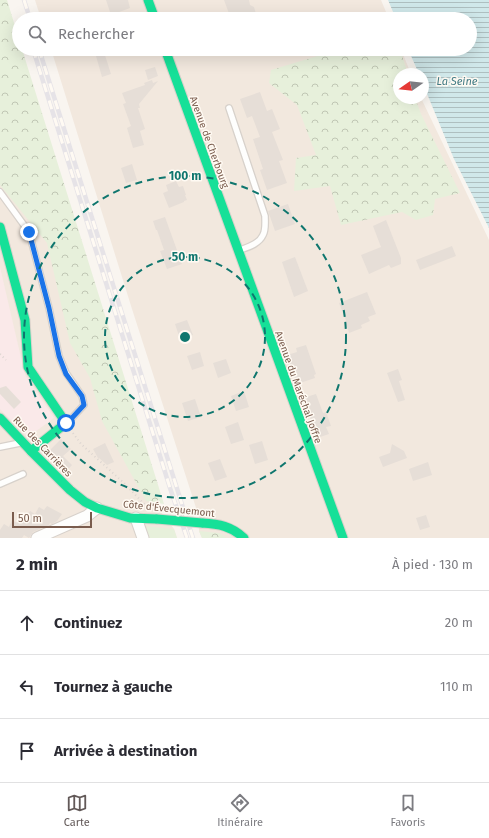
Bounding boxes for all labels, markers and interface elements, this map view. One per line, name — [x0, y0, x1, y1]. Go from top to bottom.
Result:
search box — [12, 12, 477, 56]
icon: search — [26, 23, 48, 45]
text: Rechercher — [58, 25, 134, 43]
north arrow — [393, 68, 429, 104]
water label: La Seine — [437, 75, 478, 88]
street label: Avenue de Cherbourg — [187, 95, 232, 191]
text: 100 m — [169, 169, 201, 183]
route end — [20, 223, 38, 241]
text: 50 m — [172, 250, 198, 264]
centre of rings — [178, 330, 192, 344]
street label: Avenue du Maréchal Joffre — [272, 330, 324, 445]
street label: Rue des Carrières — [10, 414, 74, 480]
route start — [57, 414, 75, 432]
street label: Côte d'Évecquemont — [122, 496, 216, 520]
scale bar — [12, 510, 92, 529]
text: 50 m — [18, 512, 42, 525]
text: 2 min — [16, 554, 58, 575]
text: À pied · 130 m — [392, 557, 473, 572]
icon: ahead — [16, 612, 38, 634]
text: Continuez — [54, 614, 122, 632]
text: 20 m — [445, 615, 473, 630]
icon: left — [16, 676, 38, 698]
text: Tournez à gauche — [54, 678, 173, 696]
text: 110 m — [440, 679, 473, 694]
icon: arrive — [16, 740, 38, 762]
text: Arrivée à destination — [54, 742, 197, 760]
tab: Carte — [64, 792, 90, 829]
tab: Itinéraire — [217, 792, 263, 829]
tab: Favoris — [390, 792, 425, 829]

